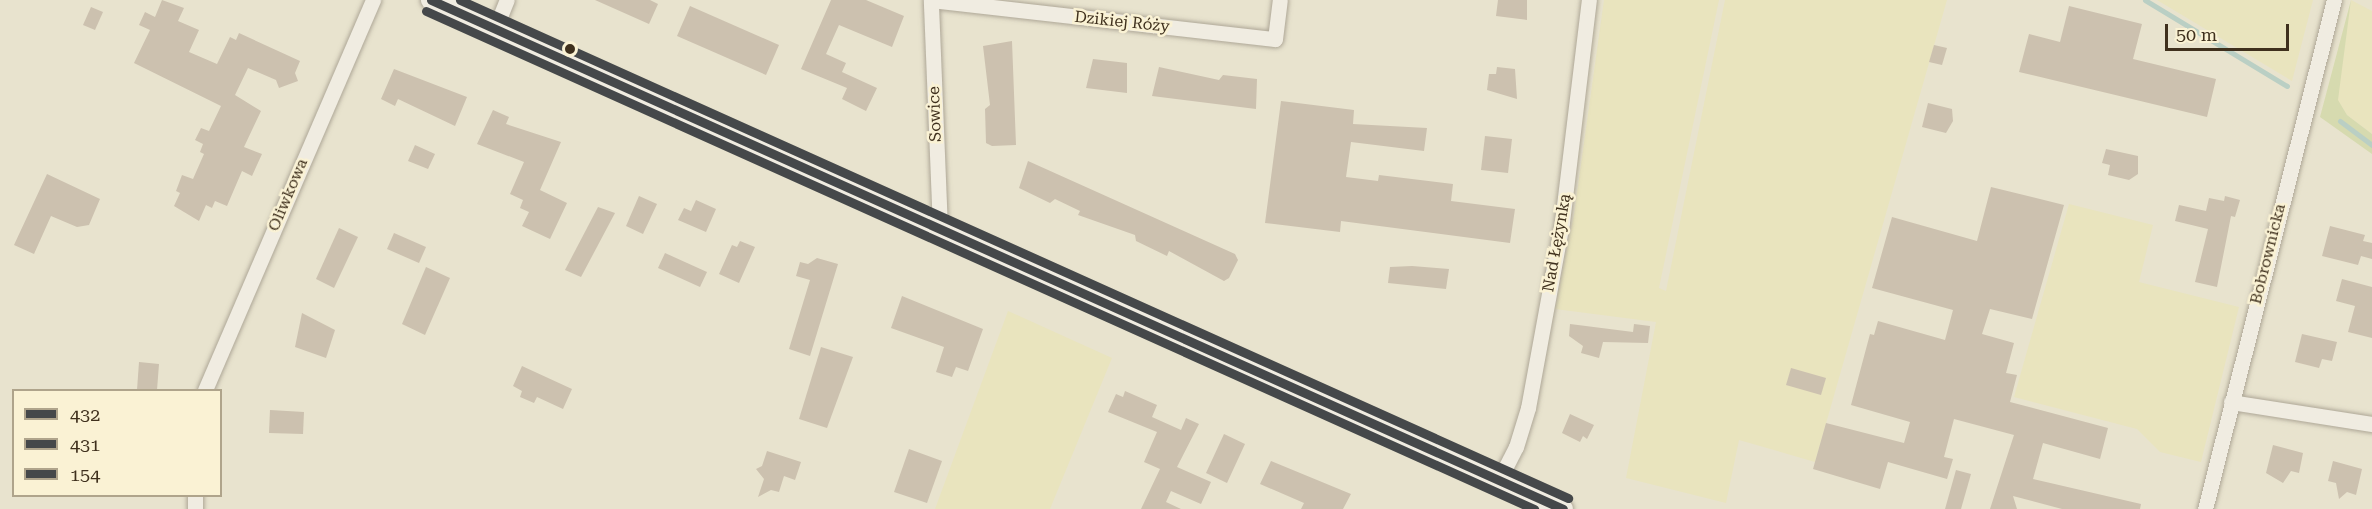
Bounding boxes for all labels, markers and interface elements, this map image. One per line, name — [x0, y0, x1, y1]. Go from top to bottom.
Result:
street label: Dzikiej Róży — [1073, 7, 1171, 37]
scale bar — [2168, 12, 2292, 50]
text: 50 m — [2176, 24, 2217, 45]
unlabelled marker — [564, 43, 576, 55]
street label: Sowice — [924, 86, 946, 142]
street label: Oliwkowa — [264, 156, 312, 234]
street label: Nad Łężynką — [1539, 192, 1575, 294]
street label: Bobrownicka — [2246, 202, 2290, 306]
legend — [12, 389, 222, 497]
text: 432 — [70, 404, 100, 425]
text: 431 — [70, 434, 100, 455]
text: 154 — [70, 464, 100, 485]

